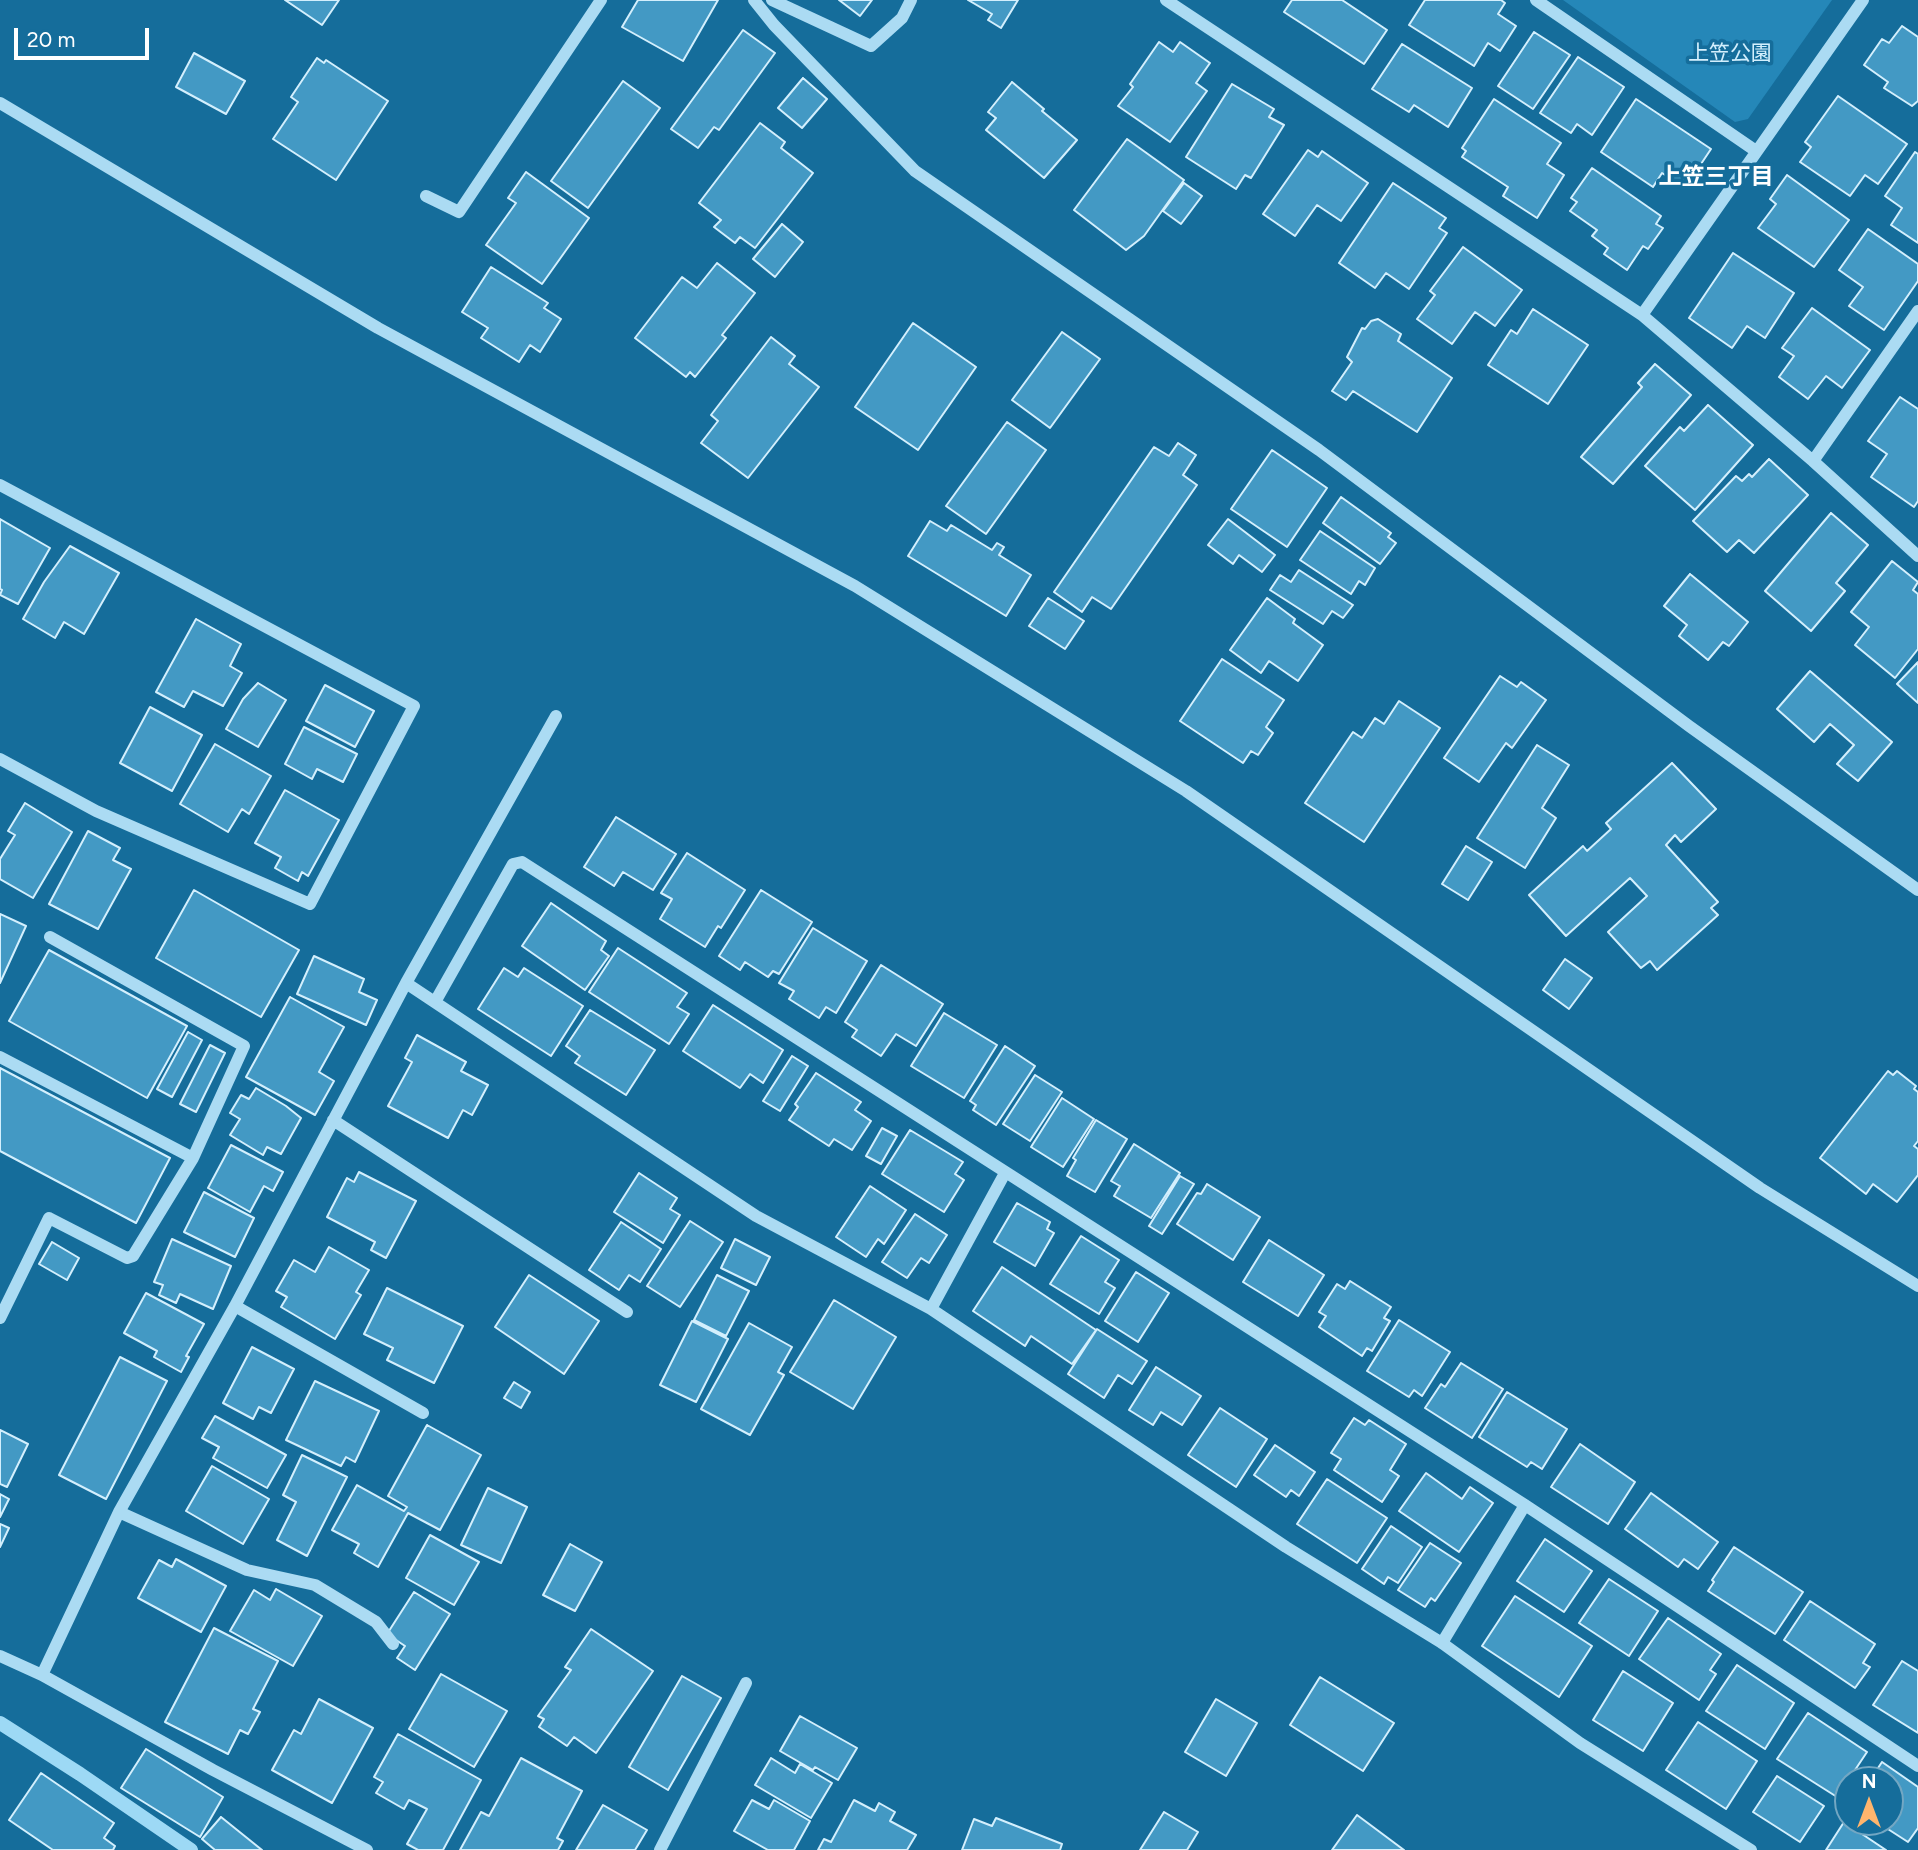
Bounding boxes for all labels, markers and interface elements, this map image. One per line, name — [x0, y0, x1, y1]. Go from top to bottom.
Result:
scale bar — [18, 14, 152, 58]
text: 20 m — [27, 27, 75, 52]
park label: 上笠公園 — [1688, 41, 1772, 67]
district label: 上笠三丁目 — [1659, 163, 1773, 191]
north arrow — [1834, 1766, 1904, 1836]
text: N — [1862, 1770, 1876, 1793]

